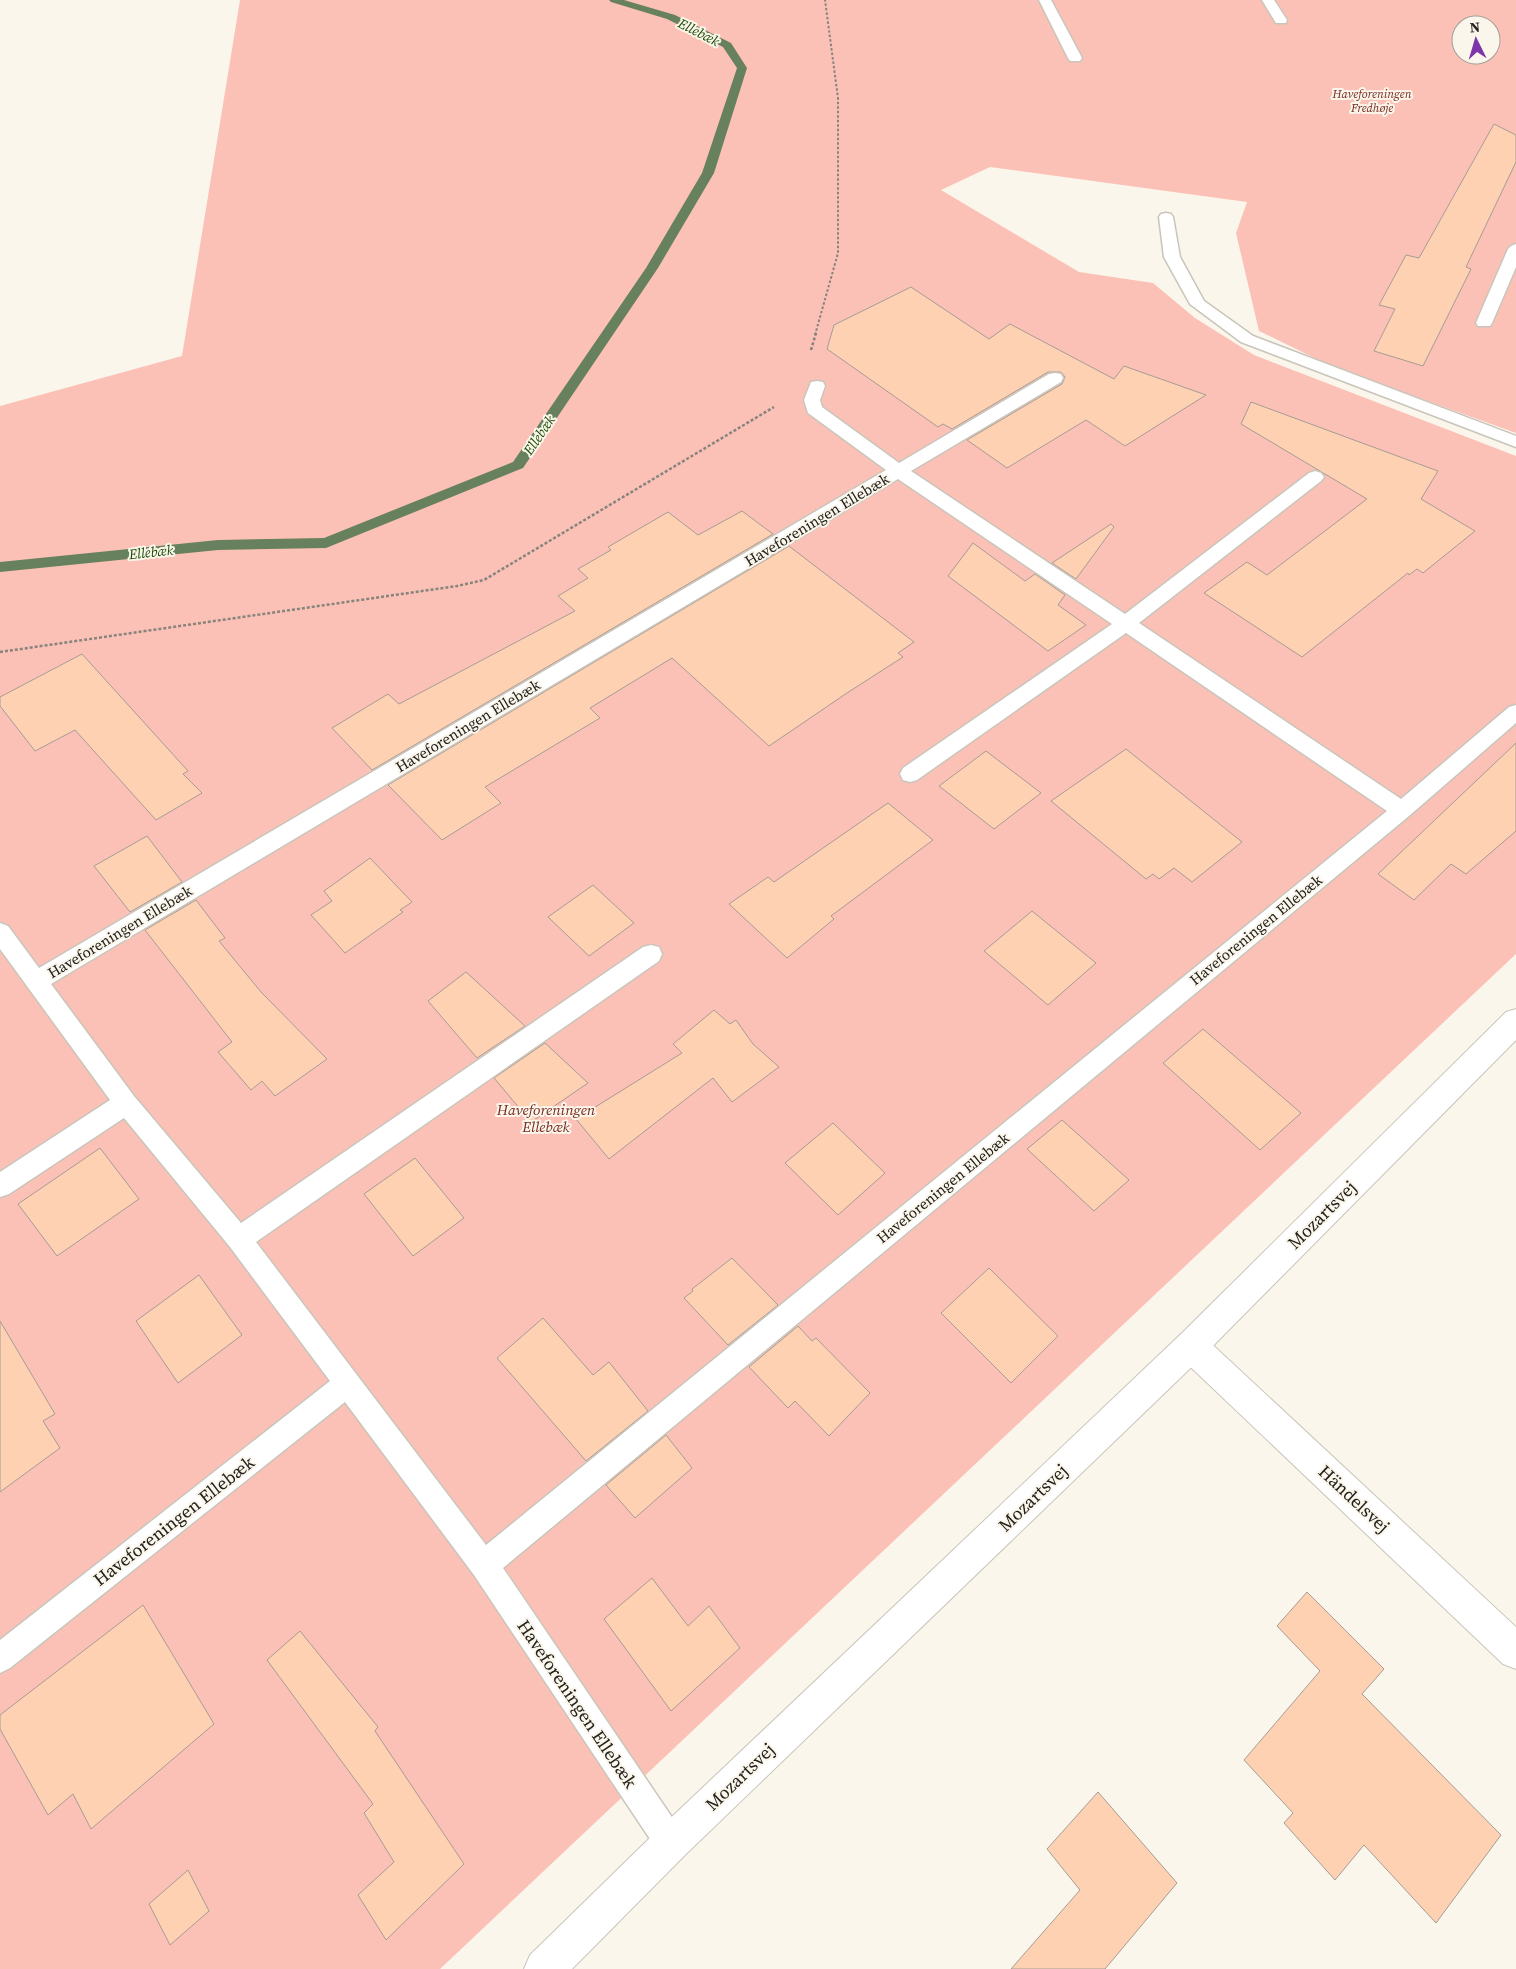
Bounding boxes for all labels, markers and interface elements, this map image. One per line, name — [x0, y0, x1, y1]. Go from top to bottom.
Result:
water label: Ellebæk — [674, 13, 724, 51]
north arrow — [1451, 15, 1501, 65]
text: N — [1469, 17, 1481, 37]
park label: Haveforeningen Fredhøje — [1332, 86, 1412, 116]
water label: Ellebæk — [518, 411, 560, 460]
street label: Haveforeningen Ellebæk — [740, 468, 894, 571]
water label: Ellebæk — [127, 540, 174, 564]
street label: Haveforeningen Ellebæk — [391, 674, 545, 777]
street label: Haveforeningen Ellebæk — [1185, 869, 1327, 990]
street label: Haveforeningen Ellebæk — [43, 880, 197, 983]
park label: Haveforeningen Ellebæk — [496, 1099, 596, 1137]
street label: Haveforeningen Ellebæk — [872, 1127, 1014, 1248]
street label: Mozartsvej — [1282, 1175, 1361, 1254]
street label: Haveforeningen Ellebæk — [88, 1450, 260, 1592]
street label: Mozartsvej — [992, 1458, 1073, 1537]
street label: Händelsvej — [1313, 1459, 1395, 1538]
street label: Haveforeningen Ellebæk — [512, 1615, 643, 1793]
street label: Mozartsvej — [699, 1737, 780, 1816]

